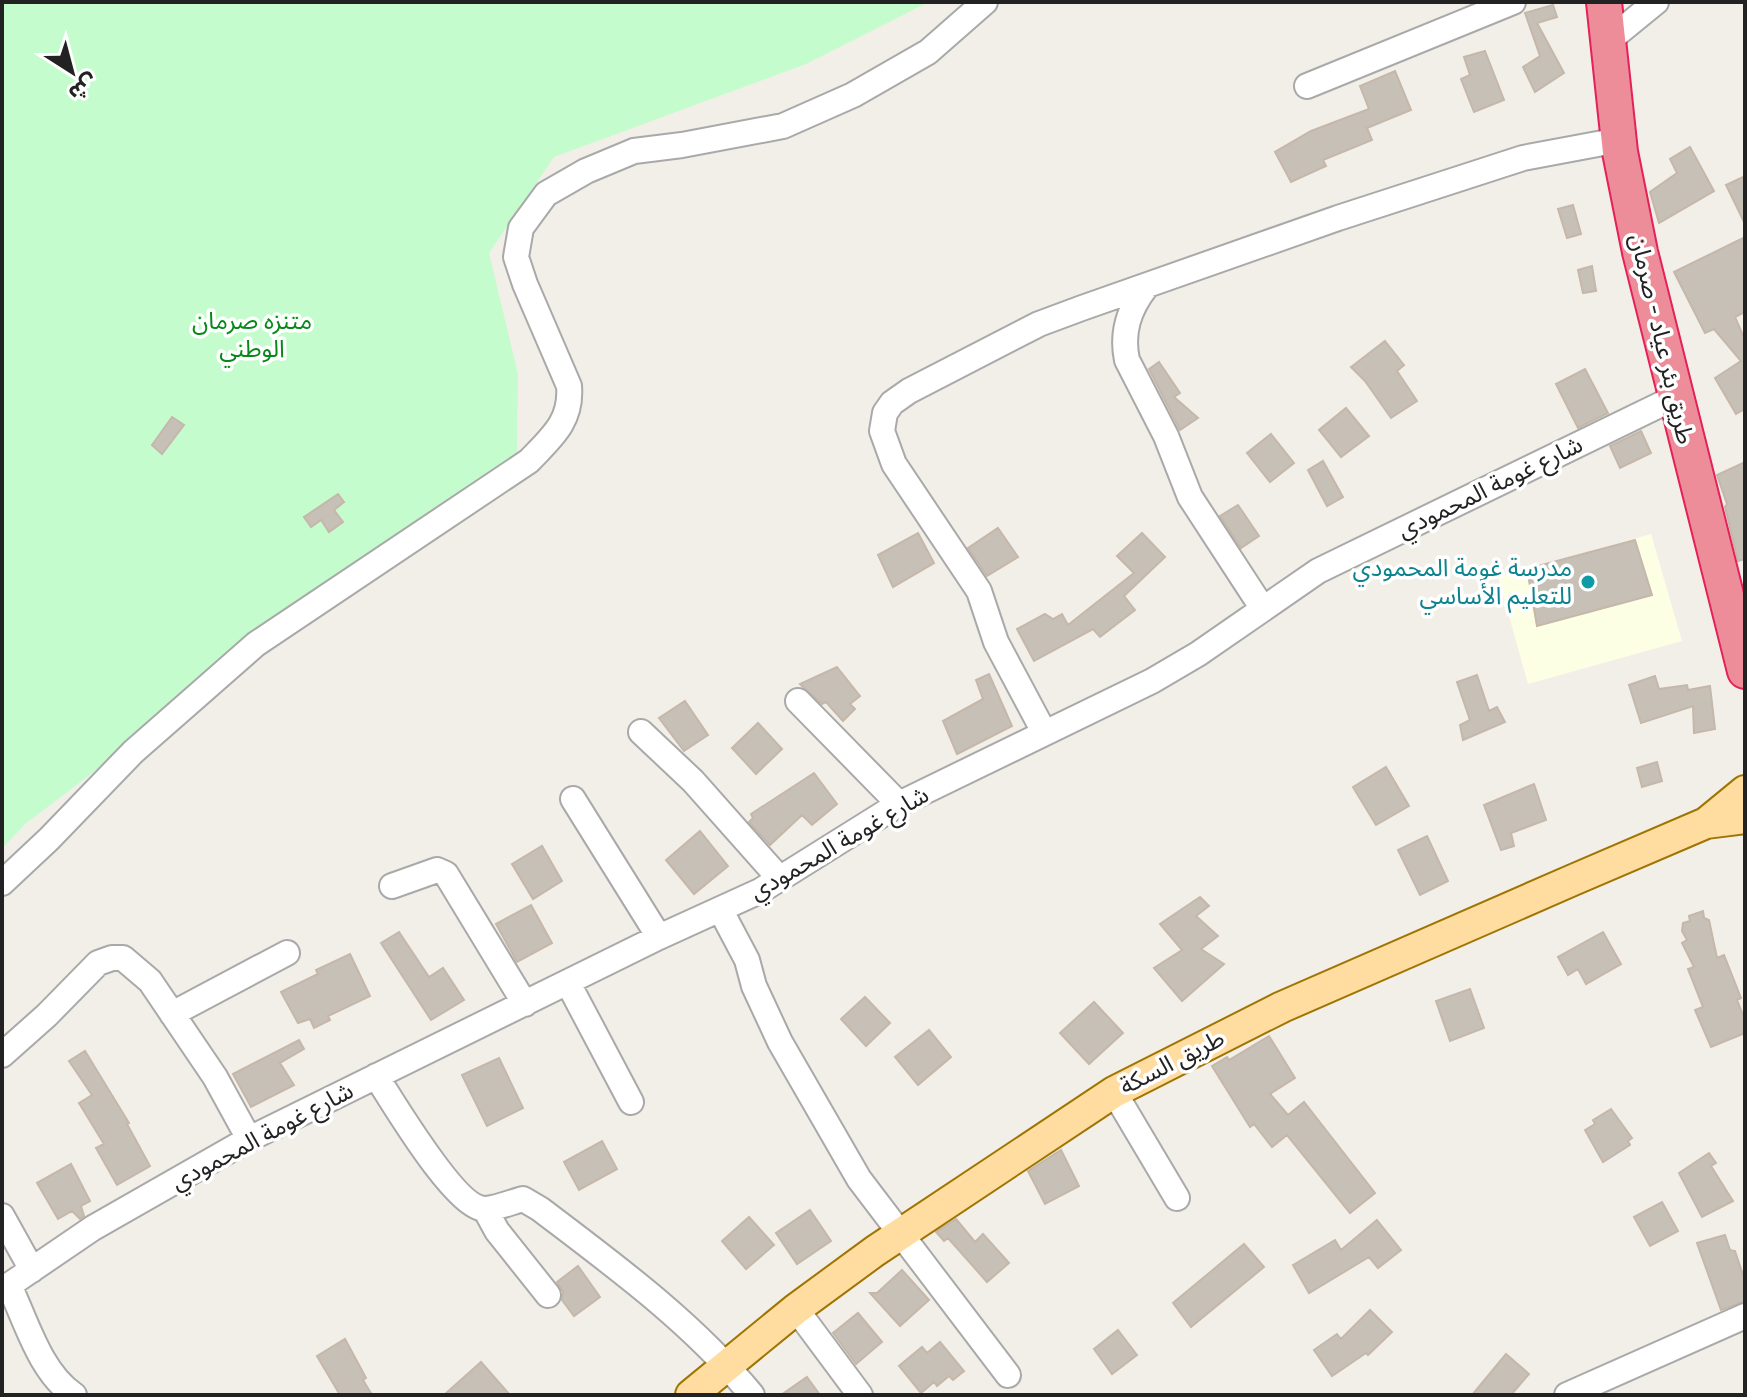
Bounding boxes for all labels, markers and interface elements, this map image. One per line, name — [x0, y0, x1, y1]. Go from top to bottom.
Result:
north arrow — [32, 32, 112, 112]
text: ش — [63, 68, 104, 108]
street label: طريق بئر عياد - صرمان — [1623, 231, 1701, 447]
park label: متنزه صرمان الوطني — [192, 306, 312, 368]
street label: شارع غومة المحمودي — [1393, 429, 1589, 548]
place label: مدرسة غومة المحمودي للتعليم الأساسي — [1353, 553, 1572, 615]
marker: مدرسة غومة المحمودي للتعليم الأساسي — [1579, 573, 1597, 591]
street label: شارع غومة المحمودي — [744, 779, 936, 910]
street label: طريق السكة — [1115, 1023, 1229, 1101]
street label: شارع غومة المحمودي — [166, 1075, 360, 1200]

